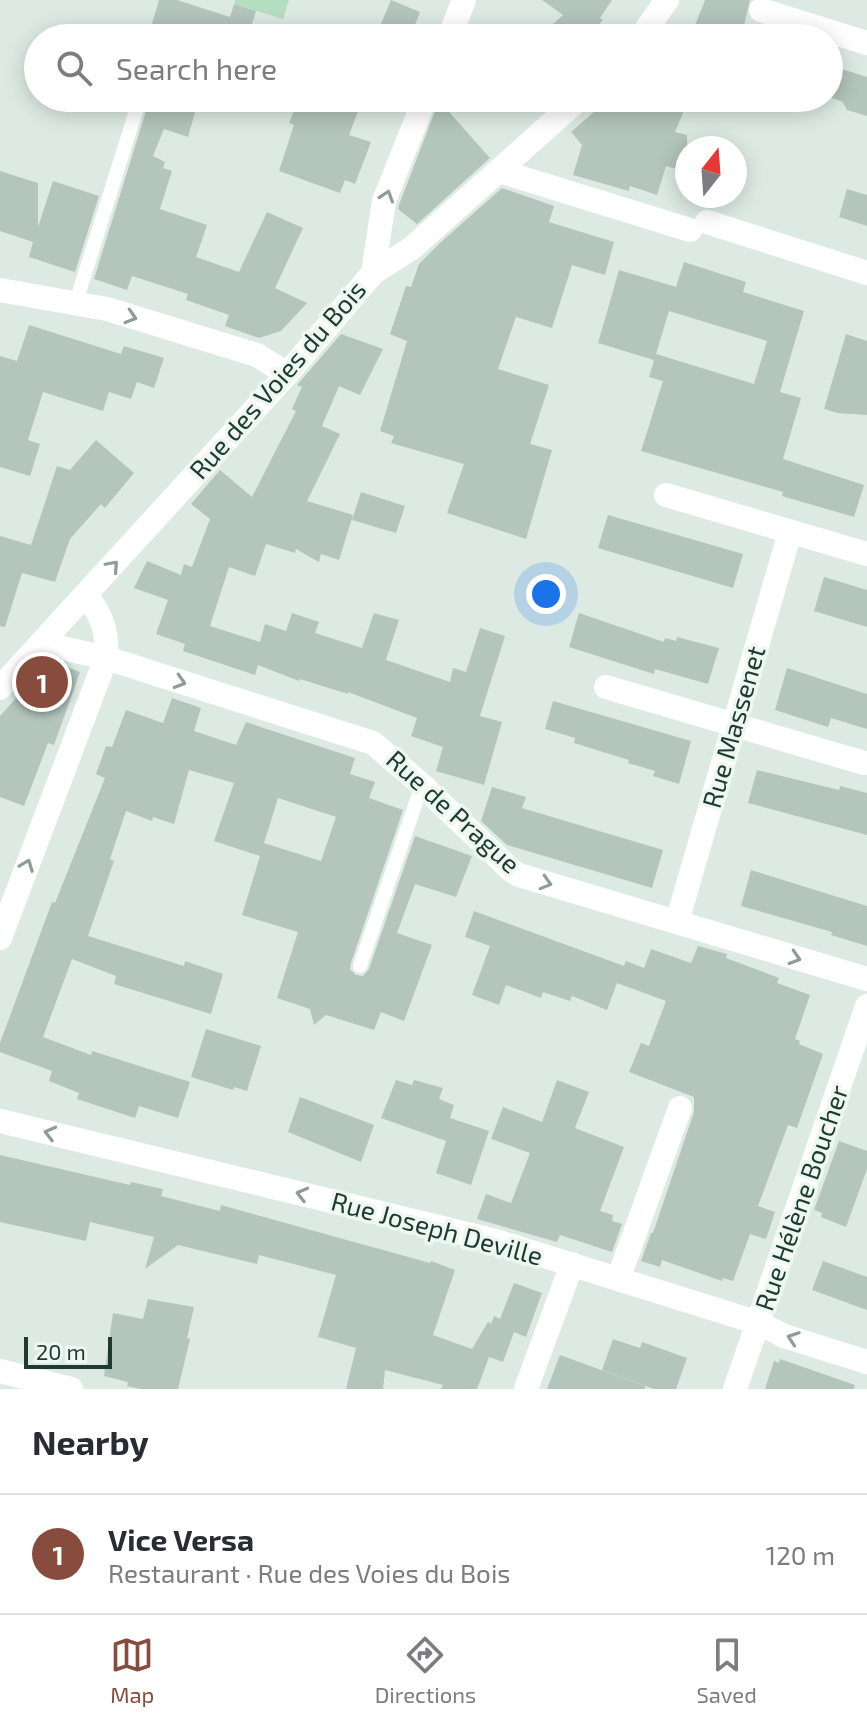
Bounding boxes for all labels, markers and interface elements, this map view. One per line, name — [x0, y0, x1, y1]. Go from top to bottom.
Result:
search box — [24, 24, 843, 112]
icon: search — [52, 46, 96, 90]
text: Search here — [116, 50, 277, 86]
north arrow — [675, 136, 747, 208]
one-way arrow — [378, 190, 394, 203]
street label: Rue des Voies du Bois — [182, 273, 372, 485]
one-way arrow — [123, 307, 137, 323]
one-way arrow — [103, 560, 117, 575]
your location — [526, 574, 566, 614]
street label: Rue Massenet — [695, 642, 771, 811]
pin: 1 — [16, 652, 68, 712]
one-way arrow — [173, 673, 187, 689]
street label: Rue de Prague — [381, 743, 527, 879]
one-way arrow — [18, 859, 34, 873]
one-way arrow — [539, 874, 553, 890]
one-way arrow — [788, 949, 802, 965]
street label: Rue Hélène Boucher — [747, 1081, 854, 1314]
one-way arrow — [43, 1125, 57, 1142]
street label: Rue Joseph Deville — [328, 1184, 547, 1271]
one-way arrow — [296, 1186, 310, 1203]
one-way arrow — [787, 1332, 801, 1348]
scale bar — [24, 1333, 112, 1369]
text: 20 m — [36, 1338, 86, 1364]
text: Nearby — [32, 1421, 149, 1462]
text: Vice Versa — [108, 1521, 254, 1557]
text: 1 — [52, 1539, 64, 1570]
text: 120 m — [766, 1539, 835, 1570]
text: Restaurant · Rue des Voies du Bois — [108, 1557, 511, 1588]
tab: Map — [110, 1633, 154, 1707]
tab: Directions — [375, 1633, 476, 1707]
tab: Saved — [696, 1633, 757, 1707]

